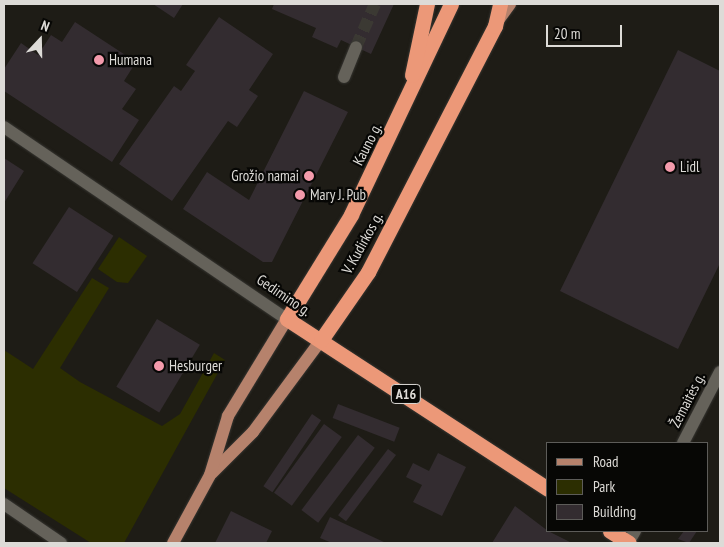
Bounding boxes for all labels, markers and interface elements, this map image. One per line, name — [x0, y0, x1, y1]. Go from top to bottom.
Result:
north arrow — [15, 15, 65, 65]
scale bar — [549, 15, 625, 47]
text: N — [39, 16, 52, 36]
text: 20 m — [554, 24, 580, 43]
place label: Humana — [109, 51, 152, 69]
marker: Humana — [93, 54, 105, 66]
street label: Kauno g. — [349, 120, 385, 168]
place label: Lidl — [680, 158, 699, 176]
marker: Lidl — [664, 161, 676, 173]
place label: Grožio namai — [231, 167, 299, 185]
marker: Grožio namai — [303, 170, 315, 182]
place label: Mary J. Pub — [310, 186, 367, 204]
marker: Mary J. Pub — [294, 189, 306, 201]
street label: V. Kudirkos g. — [337, 209, 387, 277]
street label: Gedimino g. — [253, 270, 315, 320]
place label: Hesburger — [169, 357, 222, 375]
marker: Hesburger — [153, 360, 165, 372]
street label: Žemaitės g. — [666, 370, 708, 430]
road number: A16 — [390, 382, 422, 406]
legend — [546, 442, 709, 532]
text: Road — [593, 452, 619, 471]
text: Park — [593, 477, 615, 496]
text: Building — [593, 502, 636, 521]

